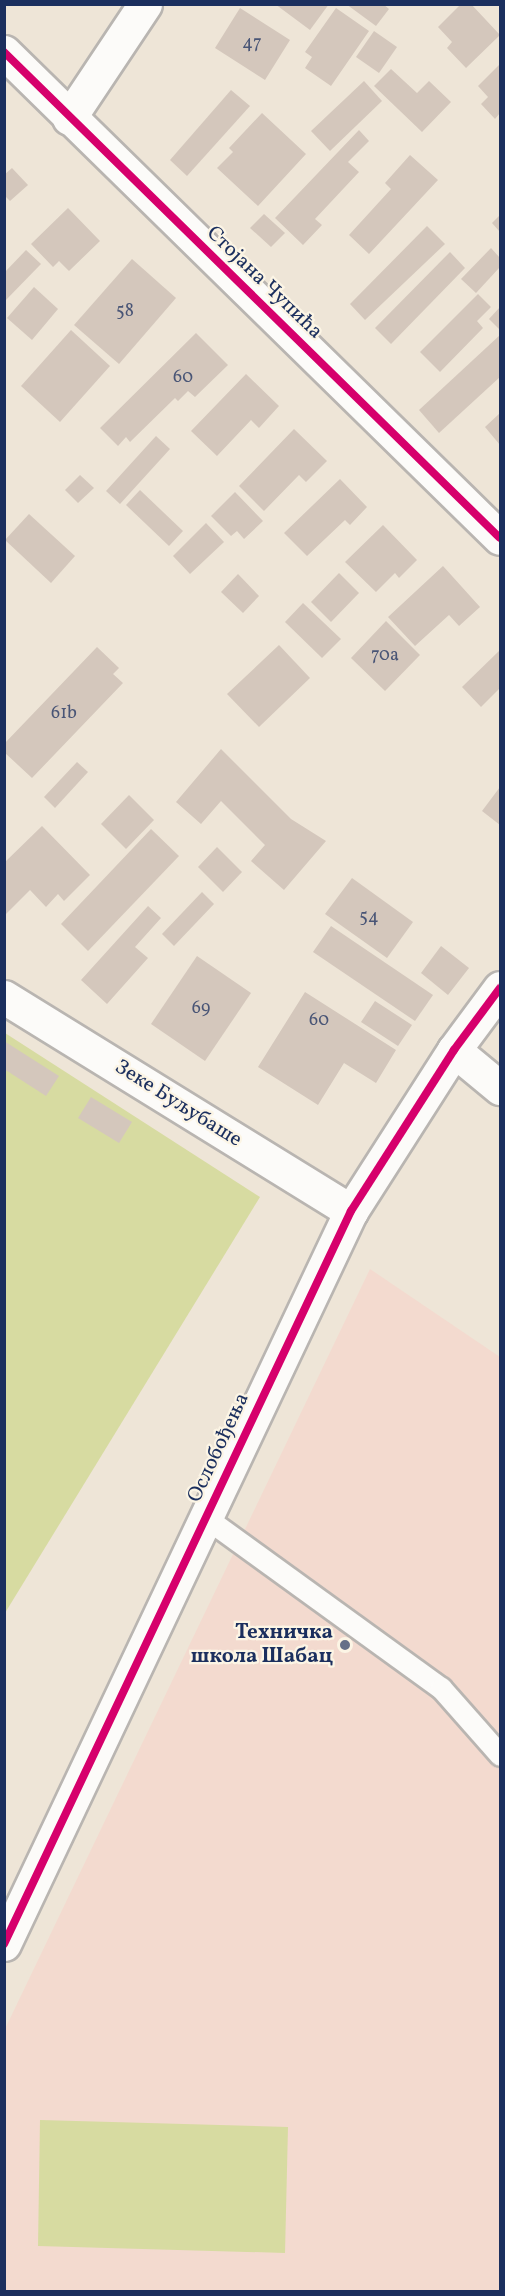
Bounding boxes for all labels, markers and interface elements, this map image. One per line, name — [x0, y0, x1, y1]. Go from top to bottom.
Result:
house number: 47 — [242, 33, 262, 55]
street label: Стојана Чупића — [201, 221, 327, 345]
house number: 58 — [116, 301, 134, 323]
house number: 60 — [173, 367, 193, 389]
house number: 70a — [371, 645, 399, 667]
house number: 61b — [51, 703, 77, 725]
house number: 54 — [359, 907, 379, 929]
house number: 69 — [192, 998, 210, 1020]
house number: 60 — [309, 1010, 329, 1032]
street label: Зеке Буљубаше — [110, 1055, 246, 1153]
street label: Ослобођења — [183, 1389, 255, 1507]
place label: Техничка школа Шабац — [191, 1620, 333, 1670]
marker: Техничка школа Шабац — [338, 1638, 352, 1652]

